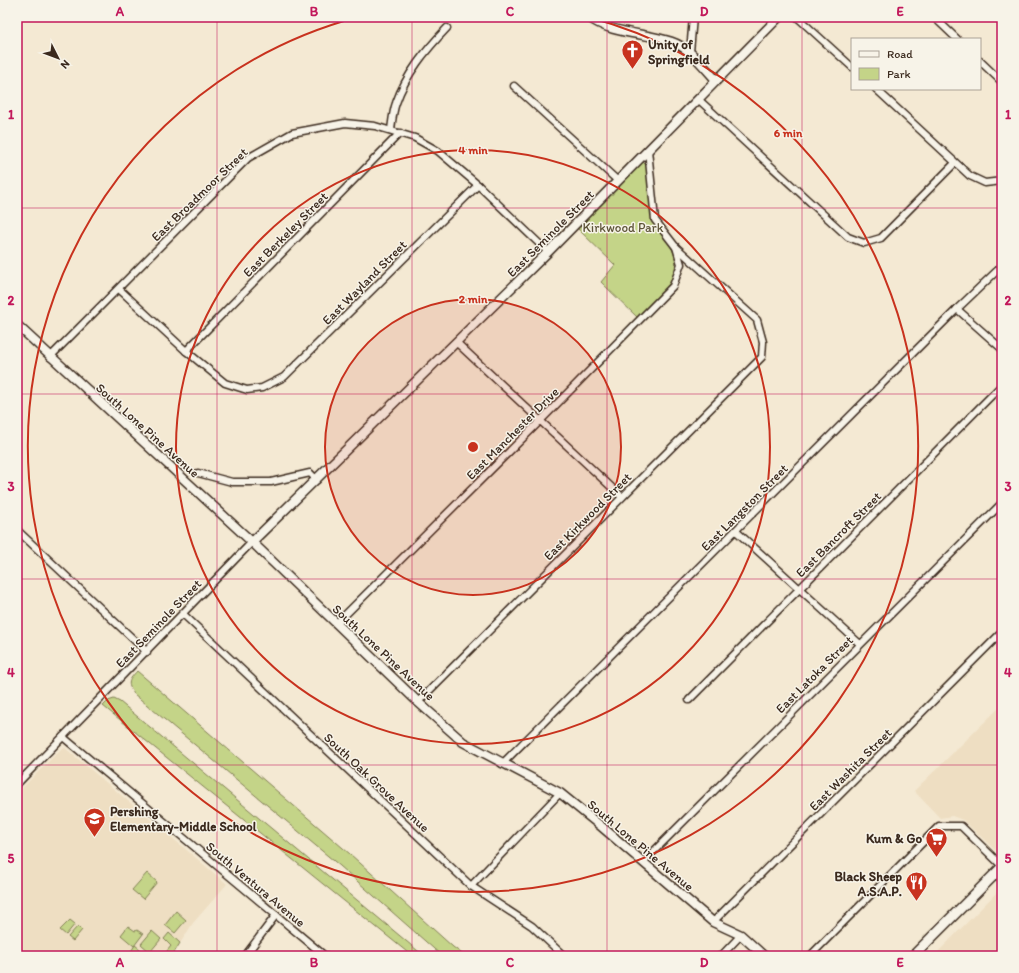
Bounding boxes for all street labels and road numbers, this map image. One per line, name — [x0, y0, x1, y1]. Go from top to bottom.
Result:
street label: East Broadmoor Street — [148, 144, 251, 244]
street label: East Seminole Street — [504, 187, 597, 280]
street label: East Berkeley Street — [240, 189, 331, 280]
street label: East Wayland Street — [319, 237, 410, 328]
street label: South Lone Pine Avenue — [93, 380, 202, 481]
street label: East Manchester Drive — [463, 384, 562, 483]
street label: East Langston Street — [698, 461, 791, 554]
street label: East Kirkwood Street — [540, 469, 634, 563]
street label: East Bancroft Street — [793, 489, 884, 580]
street label: East Seminole Street — [112, 576, 204, 671]
street label: South Lone Pine Avenue — [330, 601, 438, 704]
street label: East Latoka Street — [773, 633, 856, 716]
street label: East Washita Street — [806, 725, 895, 814]
street label: South Oak Grove Avenue — [321, 730, 432, 835]
street label: South Lone Pine Avenue — [585, 797, 697, 894]
street label: South Ventura Avenue — [203, 839, 308, 930]

